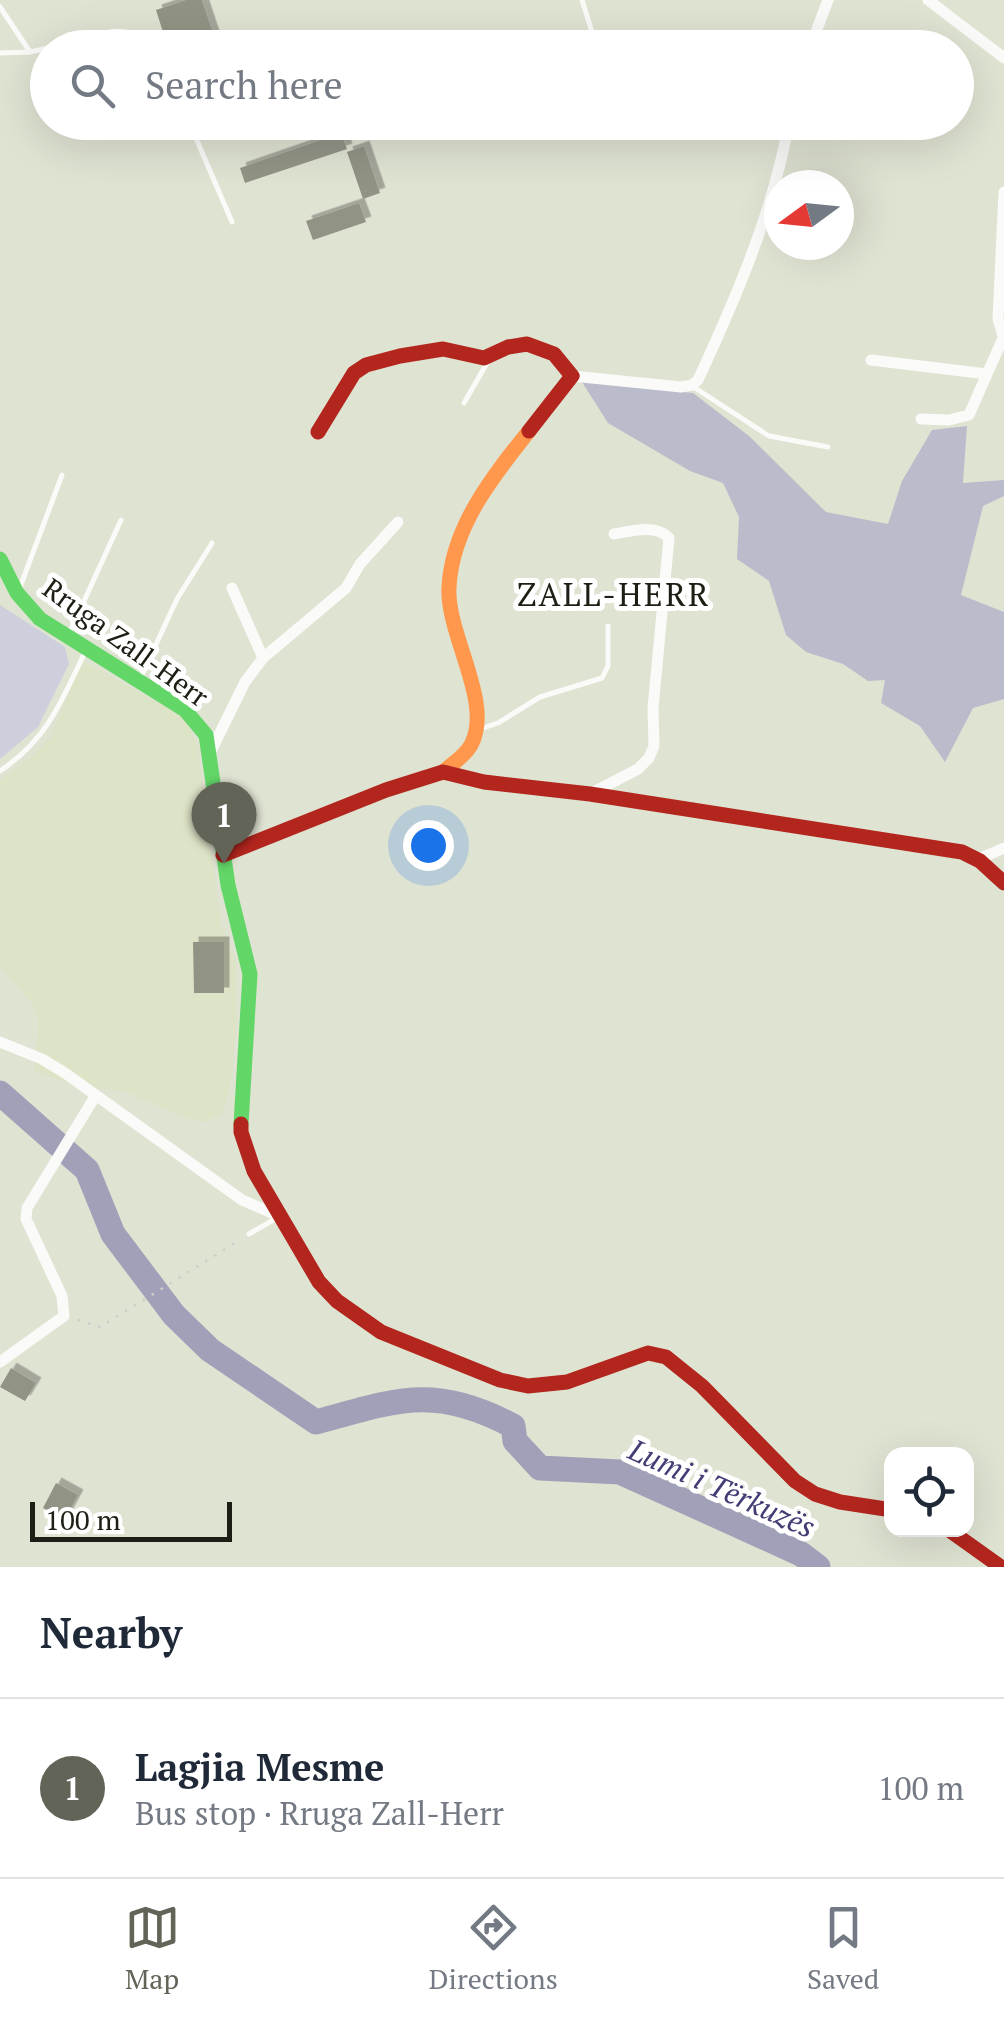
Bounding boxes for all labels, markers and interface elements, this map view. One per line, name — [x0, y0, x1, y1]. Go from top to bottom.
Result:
search box — [30, 30, 974, 140]
icon: search — [65, 58, 120, 113]
text: Search here — [145, 60, 343, 110]
north arrow — [764, 170, 854, 260]
street label: Rruga Zall-Herr — [36, 569, 216, 715]
district label: ZALL-HERR — [517, 573, 711, 615]
pin: 1 — [192, 782, 256, 864]
your location — [403, 820, 454, 871]
water label: Lumi i Tërkuzës — [622, 1429, 821, 1547]
map controls — [884, 1447, 974, 1537]
button: locate — [884, 1447, 974, 1537]
scale bar — [30, 1497, 232, 1542]
text: 100 m — [45, 1501, 121, 1538]
text: Nearby — [40, 1604, 182, 1660]
text: Lagjia Mesme — [135, 1742, 384, 1792]
text: 1 — [63, 1767, 82, 1809]
text: 100 m — [877, 1767, 964, 1809]
text: Bus stop · Rruga Zall-Herr — [135, 1792, 504, 1834]
tab: Map — [125, 1900, 180, 1997]
tab: Directions — [429, 1900, 558, 1997]
tab: Saved — [807, 1900, 879, 1997]

